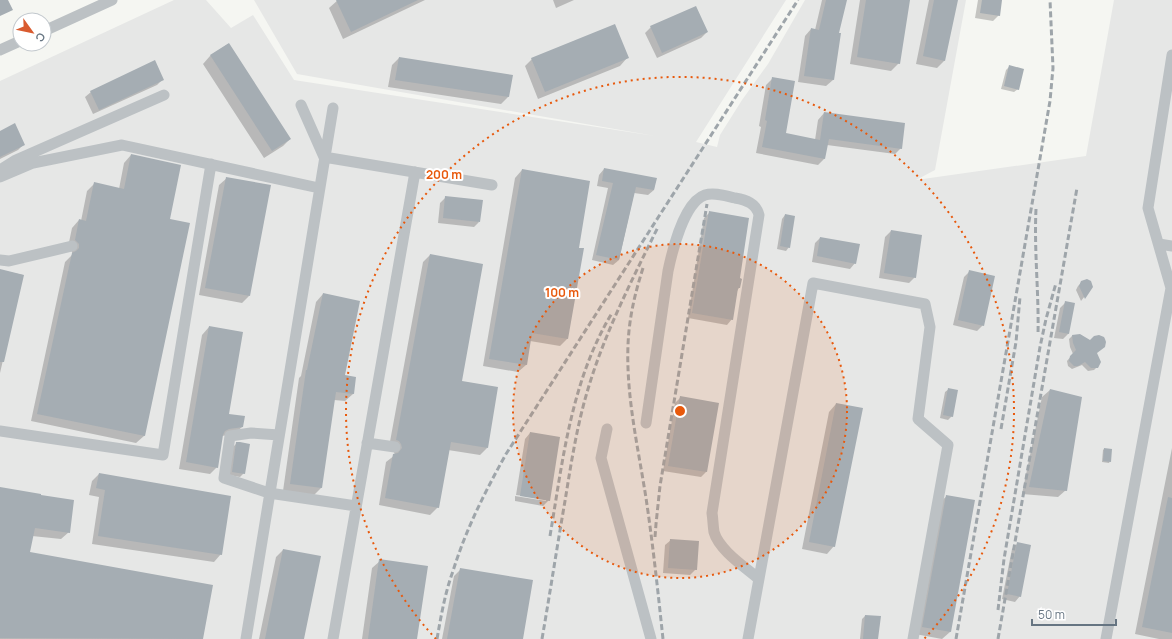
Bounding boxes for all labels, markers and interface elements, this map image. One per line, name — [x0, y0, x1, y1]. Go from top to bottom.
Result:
north arrow — [12, 12, 52, 52]
text: С — [32, 30, 49, 45]
text: 200 m — [426, 166, 462, 183]
text: 100 m — [545, 284, 579, 301]
centre of rings — [673, 404, 687, 418]
scale bar — [1032, 601, 1116, 627]
text: 50 m — [1038, 606, 1065, 623]

